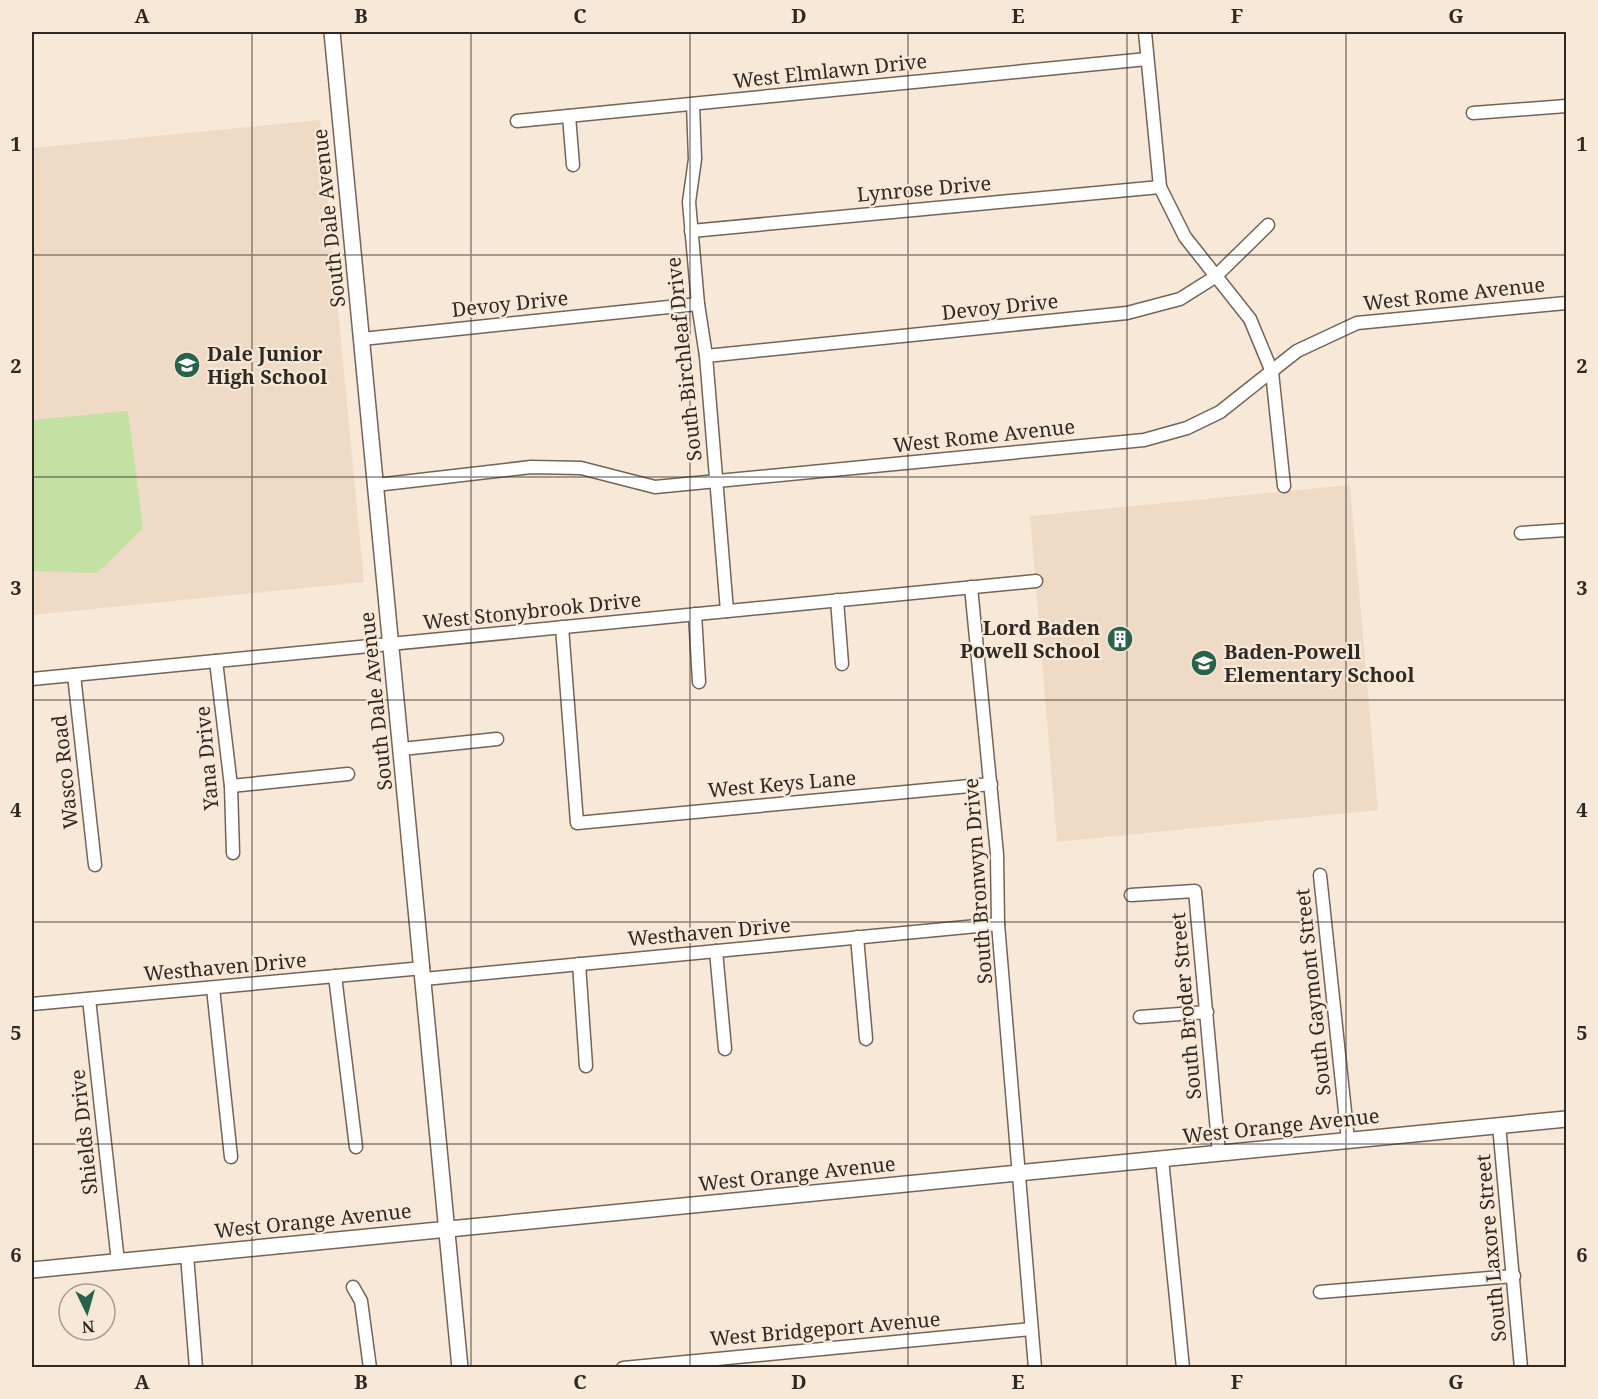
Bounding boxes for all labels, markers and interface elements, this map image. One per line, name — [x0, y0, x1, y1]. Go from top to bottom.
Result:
text: A — [134, 2, 150, 29]
text: B — [354, 2, 368, 29]
text: C — [573, 2, 587, 29]
text: D — [791, 2, 807, 29]
text: E — [1011, 2, 1025, 29]
text: F — [1231, 2, 1243, 29]
text: G — [1448, 2, 1464, 29]
street label: West Elmlawn Drive — [732, 47, 928, 94]
street label: South Dale Avenue — [306, 127, 351, 309]
text: 1 — [10, 130, 22, 157]
text: 1 — [1576, 130, 1588, 157]
street label: Lynrose Drive — [856, 169, 992, 208]
street label: South Birchleaf Drive — [659, 256, 708, 462]
street label: West Rome Avenue — [1362, 271, 1546, 316]
street label: Devoy Drive — [450, 284, 570, 323]
street label: Devoy Drive — [940, 287, 1060, 326]
place label: Dale Junior High School — [207, 340, 327, 390]
school or university icon: Dale Junior High School — [172, 350, 202, 380]
text: 2 — [10, 352, 22, 379]
text: 2 — [1576, 352, 1588, 379]
street label: West Rome Avenue — [892, 413, 1076, 458]
text: 3 — [10, 574, 22, 601]
text: 3 — [1576, 574, 1588, 601]
street label: West Stonybrook Drive — [421, 586, 642, 635]
street label: South Dale Avenue — [353, 610, 398, 792]
place label: Lord Baden Powell School — [960, 614, 1100, 664]
building icon: Lord Baden Powell School — [1105, 624, 1135, 654]
place label: Baden-Powell Elementary School — [1224, 638, 1414, 688]
school or university icon: Baden-Powell Elementary School — [1189, 648, 1219, 678]
street label: Yana Drive — [188, 705, 225, 812]
street label: Wasco Road — [45, 714, 84, 830]
street label: West Keys Lane — [707, 764, 857, 803]
street label: South Bronwyn Drive — [957, 777, 998, 985]
text: 4 — [10, 796, 22, 823]
text: 4 — [1576, 796, 1588, 823]
street label: South Gaymont Street — [1288, 887, 1337, 1097]
street label: Westhaven Drive — [626, 911, 792, 952]
street label: South Broder Street — [1164, 911, 1207, 1101]
street label: Westhaven Drive — [142, 946, 308, 987]
text: 5 — [10, 1019, 22, 1046]
text: 5 — [1576, 1019, 1588, 1046]
street label: Shields Drive — [63, 1068, 104, 1196]
street label: West Orange Avenue — [1181, 1102, 1381, 1149]
street label: West Orange Avenue — [697, 1150, 897, 1197]
street label: South Laxore Street — [1469, 1153, 1512, 1343]
street label: West Orange Avenue — [213, 1197, 413, 1244]
text: 6 — [10, 1241, 22, 1268]
text: 6 — [1576, 1241, 1588, 1268]
north arrow — [57, 1282, 117, 1342]
street label: West Bridgeport Avenue — [709, 1305, 941, 1352]
text: N — [81, 1315, 96, 1338]
text: A — [134, 1368, 150, 1395]
text: B — [354, 1368, 368, 1395]
text: C — [573, 1368, 587, 1395]
text: D — [791, 1368, 807, 1395]
text: E — [1011, 1368, 1025, 1395]
text: F — [1231, 1368, 1243, 1395]
text: G — [1448, 1368, 1464, 1395]

